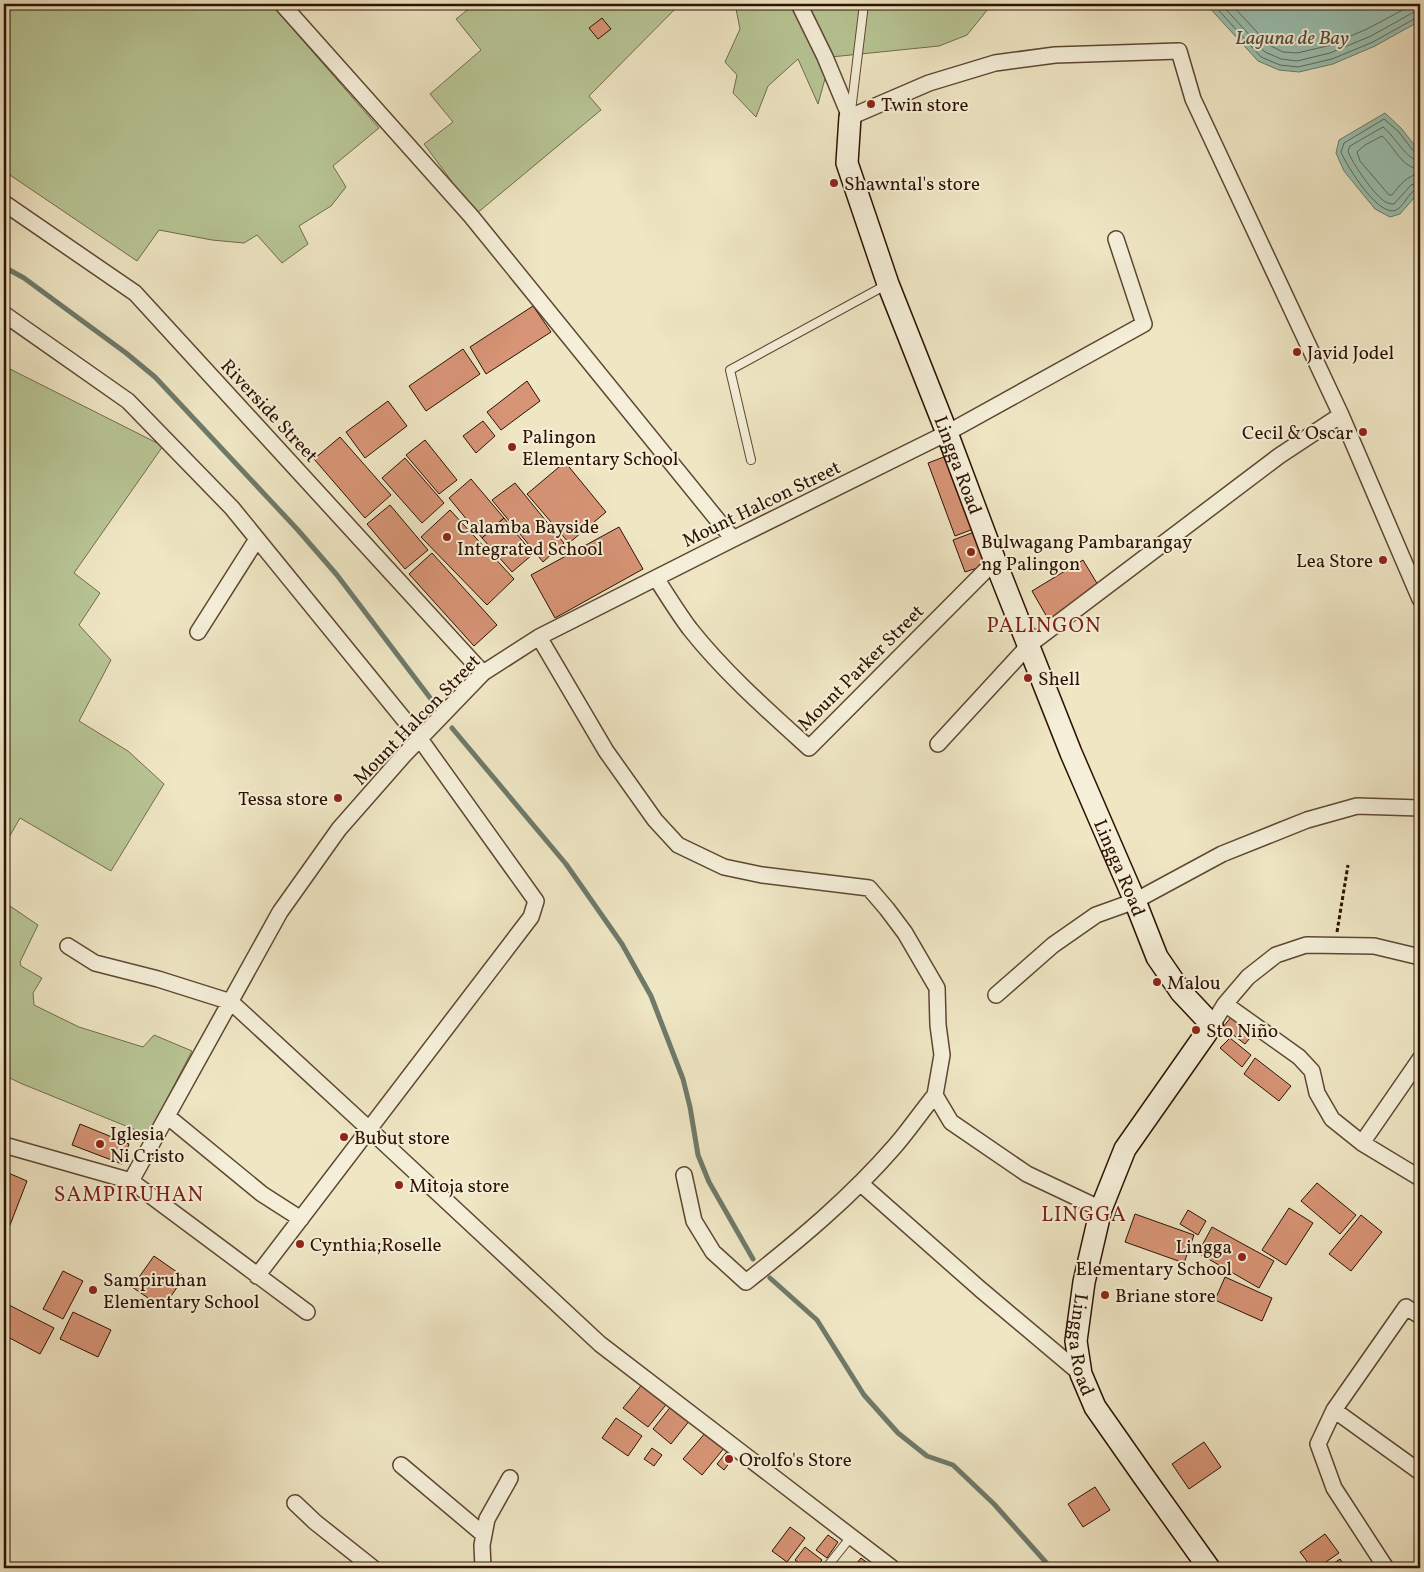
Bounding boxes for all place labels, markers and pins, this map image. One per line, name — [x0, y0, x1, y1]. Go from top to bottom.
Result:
place label: Twin store — [881, 93, 968, 119]
marker: Twin store — [865, 98, 877, 110]
place label: Shawntal's store — [844, 172, 980, 198]
marker: Shawntal's store — [828, 177, 840, 189]
place label: Javid Jodel — [1307, 341, 1394, 367]
marker: Javid Jodel — [1291, 346, 1303, 358]
place label: Cecil & Oscar — [1242, 421, 1353, 447]
place label: Palingon Elementary School — [522, 425, 679, 473]
marker: Cecil & Oscar — [1357, 426, 1369, 438]
marker: Palingon Elementary School — [506, 441, 518, 453]
place label: Calamba Bayside Integrated School — [457, 515, 603, 563]
place label: Bulwagang Pambarangay ng Palingon — [981, 530, 1192, 578]
marker: Calamba Bayside Integrated School — [441, 531, 453, 543]
marker: Bulwagang Pambarangay ng Palingon — [965, 546, 977, 558]
place label: Lea Store — [1296, 549, 1373, 575]
marker: Lea Store — [1377, 554, 1389, 566]
place label: Shell — [1038, 667, 1080, 693]
marker: Shell — [1022, 672, 1034, 684]
place label: Tessa store — [238, 787, 328, 813]
marker: Tessa store — [332, 792, 344, 804]
place label: Malou — [1167, 971, 1221, 997]
marker: Malou — [1151, 976, 1163, 988]
place label: Sto Niño — [1206, 1019, 1278, 1045]
marker: Sto Niño — [1190, 1024, 1202, 1036]
place label: Iglesia Ni Cristo — [110, 1122, 184, 1170]
place label: Bubut store — [354, 1126, 450, 1152]
marker: Bubut store — [338, 1131, 350, 1143]
marker: Iglesia Ni Cristo — [94, 1138, 106, 1150]
place label: Mitoja store — [409, 1174, 509, 1200]
marker: Mitoja store — [393, 1179, 405, 1191]
place label: Cynthia;Roselle — [310, 1233, 442, 1259]
place label: Lingga Elementary School — [1076, 1235, 1232, 1283]
marker: Cynthia;Roselle — [294, 1238, 306, 1250]
marker: Lingga Elementary School — [1236, 1251, 1248, 1263]
place label: Sampiruhan Elementary School — [103, 1268, 260, 1316]
marker: Sampiruhan Elementary School — [87, 1284, 99, 1296]
place label: Briane store — [1115, 1284, 1216, 1310]
marker: Briane store — [1099, 1289, 1111, 1301]
place label: Orolfo's Store — [739, 1448, 852, 1474]
marker: Orolfo's Store — [723, 1453, 735, 1465]

